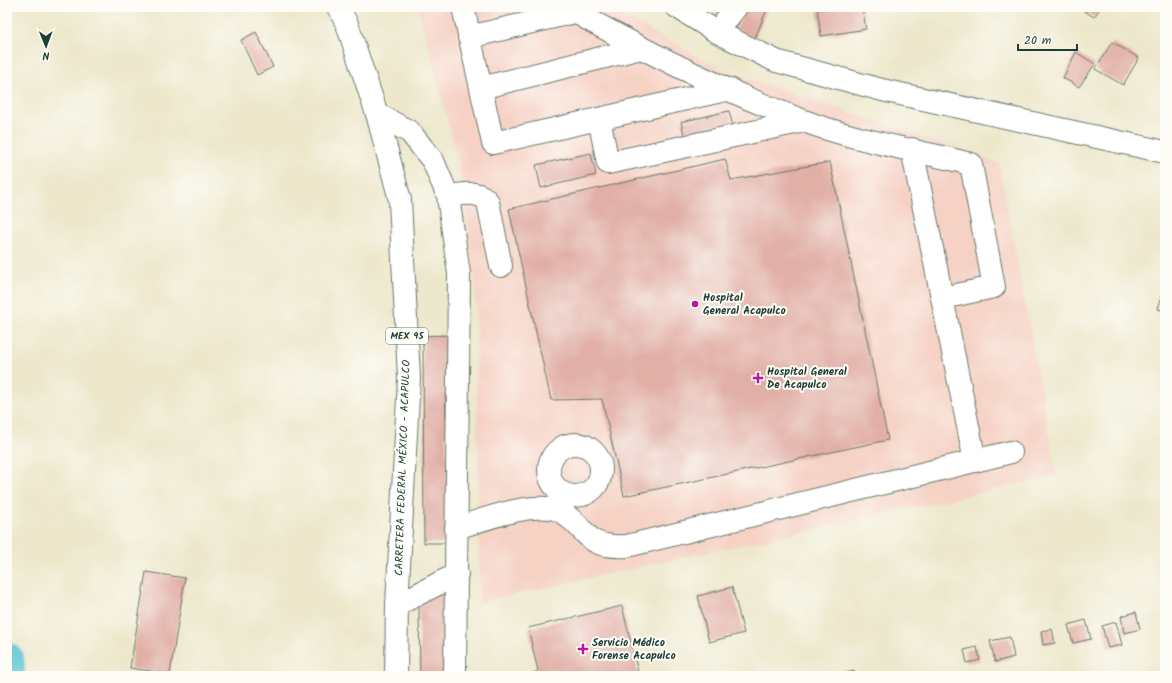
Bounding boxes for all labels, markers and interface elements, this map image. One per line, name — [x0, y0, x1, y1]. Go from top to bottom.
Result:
north arrow — [26, 26, 66, 66]
scale bar — [1018, 26, 1077, 52]
text: 20 m — [1024, 31, 1052, 50]
text: N — [42, 46, 50, 64]
place label: Hospital General Acapulco — [703, 289, 786, 320]
marker: Hospital General Acapulco — [690, 299, 700, 309]
road number: MEX 95 — [386, 328, 428, 344]
street label: CARRETERA FEDERAL MÉXICO - ACAPULCO — [390, 359, 416, 576]
place label: Hospital General De Acapulco — [767, 363, 847, 394]
marker: Hospital General De Acapulco — [752, 372, 764, 384]
place label: Servicio Médico Forense Acapulco — [592, 634, 676, 665]
marker: Servicio Médico Forense Acapulco — [577, 643, 589, 655]

